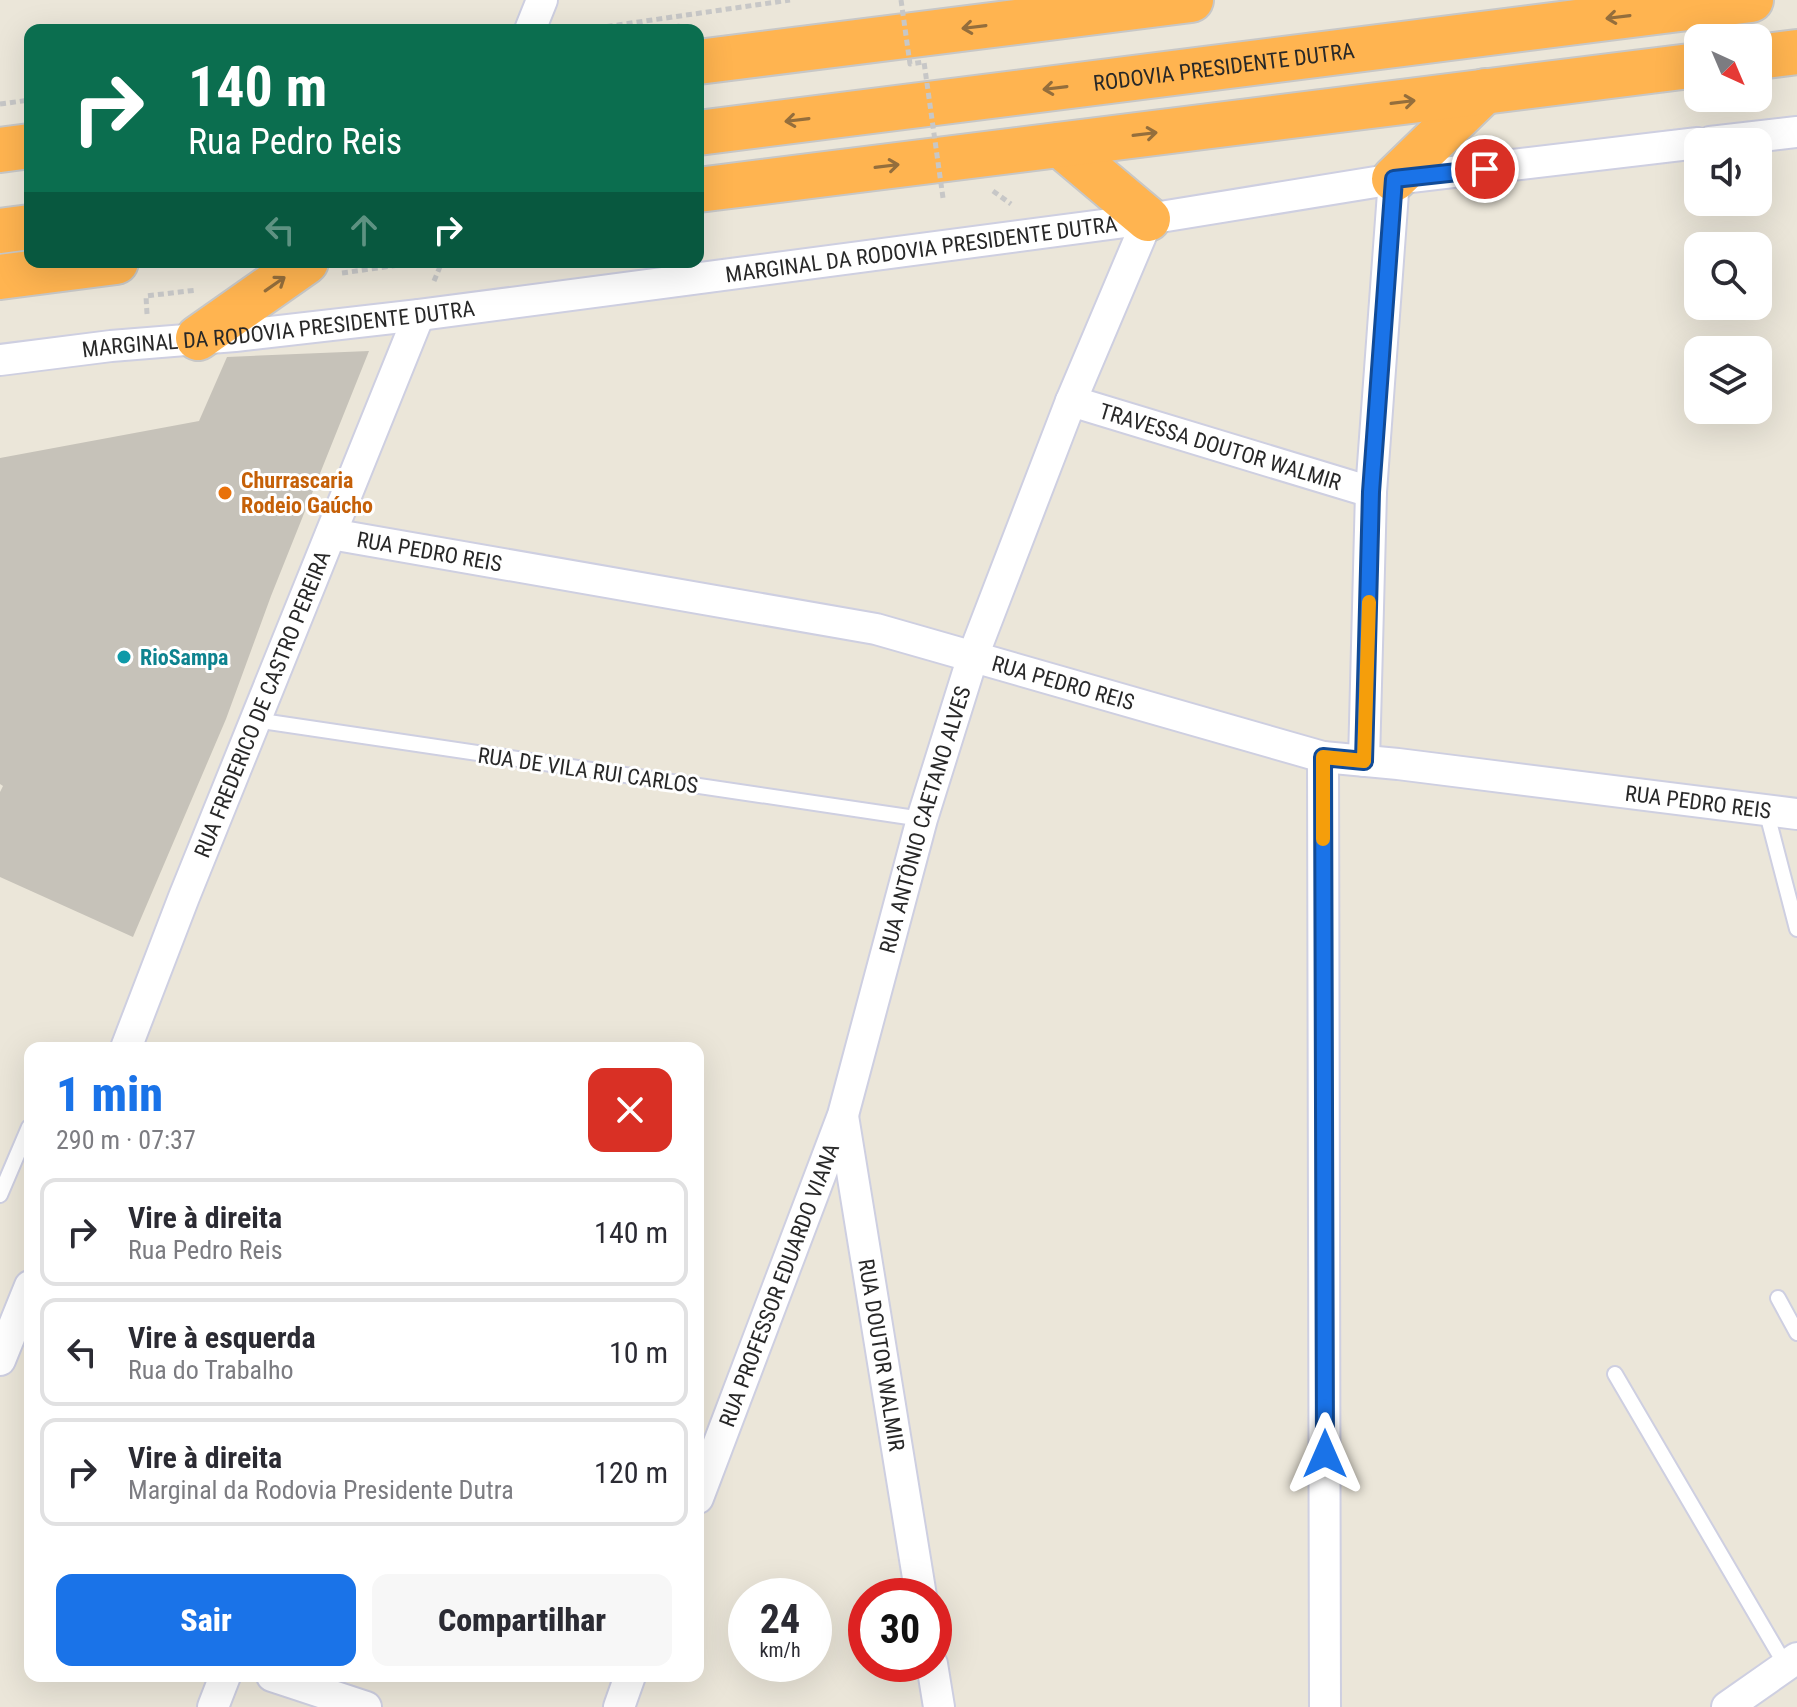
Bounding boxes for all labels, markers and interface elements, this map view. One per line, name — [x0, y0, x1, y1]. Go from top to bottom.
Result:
one-way arrow — [1606, 10, 1631, 25]
one-way arrow — [962, 20, 987, 35]
north arrow — [1684, 24, 1772, 112]
map controls — [1684, 24, 1772, 424]
street label: RODOVIA PRESIDENTE DUTRA — [1092, 38, 1356, 96]
text: 140 m — [188, 54, 327, 120]
icon: right — [56, 56, 160, 160]
one-way arrow — [1043, 81, 1068, 96]
one-way arrow — [1389, 94, 1415, 109]
one-way arrow — [784, 113, 811, 128]
text: Rua Pedro Reis — [188, 121, 402, 163]
one-way arrow — [1131, 126, 1157, 141]
button: sound — [1684, 128, 1772, 216]
pin — [1451, 135, 1519, 203]
icon: arrive — [1463, 147, 1507, 191]
one-way arrow — [873, 158, 899, 173]
icon: left — [258, 208, 302, 252]
icon: ahead — [342, 208, 386, 252]
icon: right — [426, 208, 470, 252]
street label: MARGINAL DA RODOVIA PRESIDENTE DUTRA — [724, 211, 1119, 288]
button: search — [1684, 232, 1772, 320]
one-way arrow — [263, 276, 285, 292]
street label: MARGINAL DA RODOVIA PRESIDENTE DUTRA — [80, 296, 476, 363]
button: layers — [1684, 336, 1772, 424]
street label: TRAVESSA DOUTOR WALMIR — [1096, 398, 1344, 495]
place label: Churrascaria Rodeio Gaúcho — [241, 468, 373, 518]
marker: Churrascaria Rodeio Gaúcho — [216, 484, 234, 502]
street label: RUA PEDRO REIS — [355, 527, 504, 577]
street label: RUA FREDERICO DE CASTRO PEREIRA — [189, 547, 336, 861]
place label: RioSampa — [140, 645, 228, 670]
marker: RioSampa — [115, 648, 133, 666]
street label: RUA PEDRO REIS — [989, 651, 1137, 715]
street label: RUA ANTÔNIO CAETANO ALVES — [875, 683, 976, 956]
street label: RUA DE VILA RUI CARLOS — [476, 743, 700, 798]
street label: RUA PEDRO REIS — [1624, 781, 1772, 824]
text: 1 min — [56, 1066, 163, 1123]
button: close — [588, 1068, 672, 1152]
text: 290 m · 07:37 — [56, 1125, 196, 1155]
street label: RUA PROFESSOR EDUARDO VIANA — [714, 1139, 844, 1430]
text: Vire à direita — [128, 1200, 282, 1235]
icon: right — [60, 1210, 104, 1254]
text: 140 m — [594, 1215, 668, 1250]
text: Rua Pedro Reis — [128, 1235, 283, 1265]
street label: RUA DOUTOR WALMIR — [853, 1257, 909, 1453]
text: Vire à esquerda — [128, 1320, 316, 1355]
icon: left — [60, 1330, 104, 1374]
text: 10 m — [609, 1335, 668, 1370]
text: Rua do Trabalho — [128, 1355, 294, 1385]
position arrow — [1283, 1412, 1367, 1496]
text: Vire à direita — [128, 1440, 282, 1475]
icon: right — [60, 1450, 104, 1494]
text: 120 m — [594, 1455, 668, 1490]
text: Marginal da Rodovia Presidente Dutra — [128, 1475, 514, 1505]
button: Sair — [56, 1574, 356, 1666]
button: Compartilhar — [372, 1574, 672, 1666]
speed limit sign: 30 — [848, 1578, 952, 1682]
text: 24 — [760, 1596, 800, 1643]
text: km/h — [759, 1638, 801, 1662]

